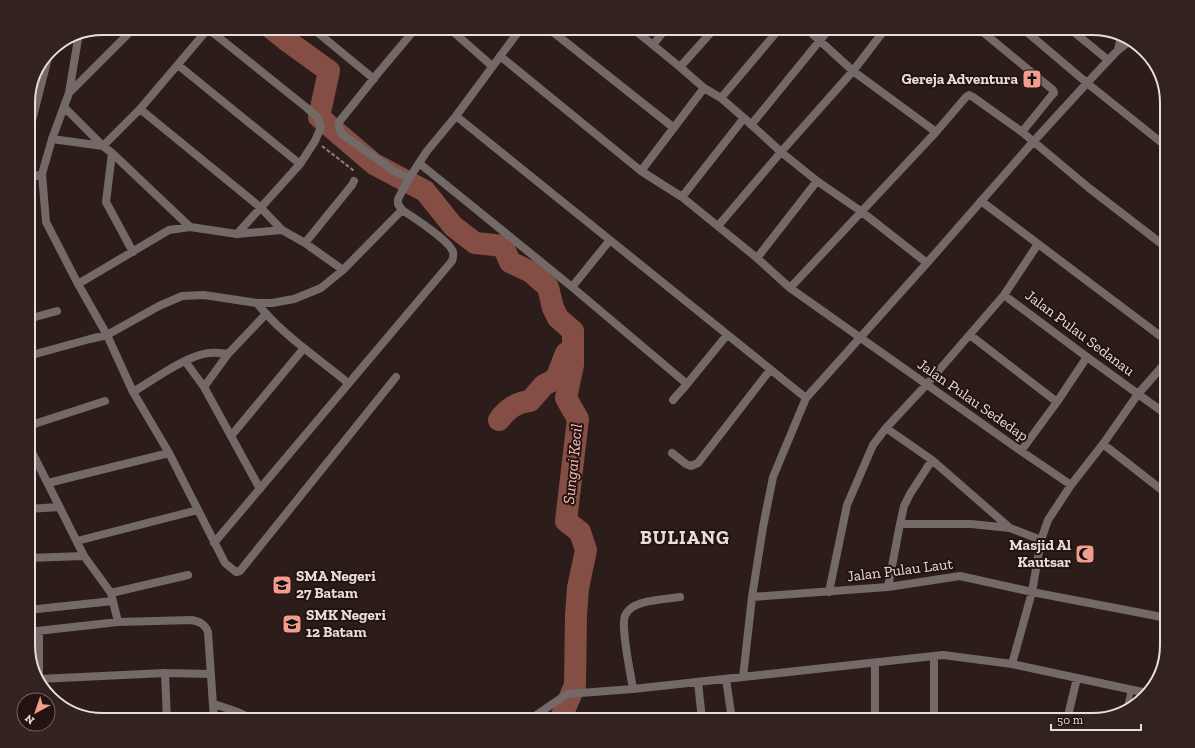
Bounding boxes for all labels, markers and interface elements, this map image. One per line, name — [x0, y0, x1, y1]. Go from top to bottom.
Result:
church icon: Gereja Adventura — [1021, 68, 1043, 90]
place label: Gereja Adventura — [901, 70, 1018, 88]
street label: Jalan Pulau Sedanau — [1022, 286, 1139, 380]
street label: Jalan Pulau Sededap — [914, 355, 1032, 445]
water label: Sungai Kecil — [559, 423, 586, 505]
district label: BULIANG — [640, 526, 730, 549]
place label: Masjid Al Kautsar — [1009, 536, 1071, 571]
mosque icon: Masjid Al Kautsar — [1074, 543, 1096, 565]
street label: Jalan Pulau Laut — [846, 555, 954, 585]
place label: SMA Negeri 27 Batam — [296, 567, 376, 602]
school or university icon: SMA Negeri 27 Batam — [271, 574, 293, 596]
place label: SMK Negeri 12 Batam — [306, 606, 386, 641]
school or university icon: SMK Negeri 12 Batam — [281, 613, 303, 635]
north arrow — [16, 692, 56, 732]
scale bar — [1051, 706, 1141, 732]
text: N — [22, 711, 37, 727]
text: 50 m — [1057, 713, 1084, 727]

